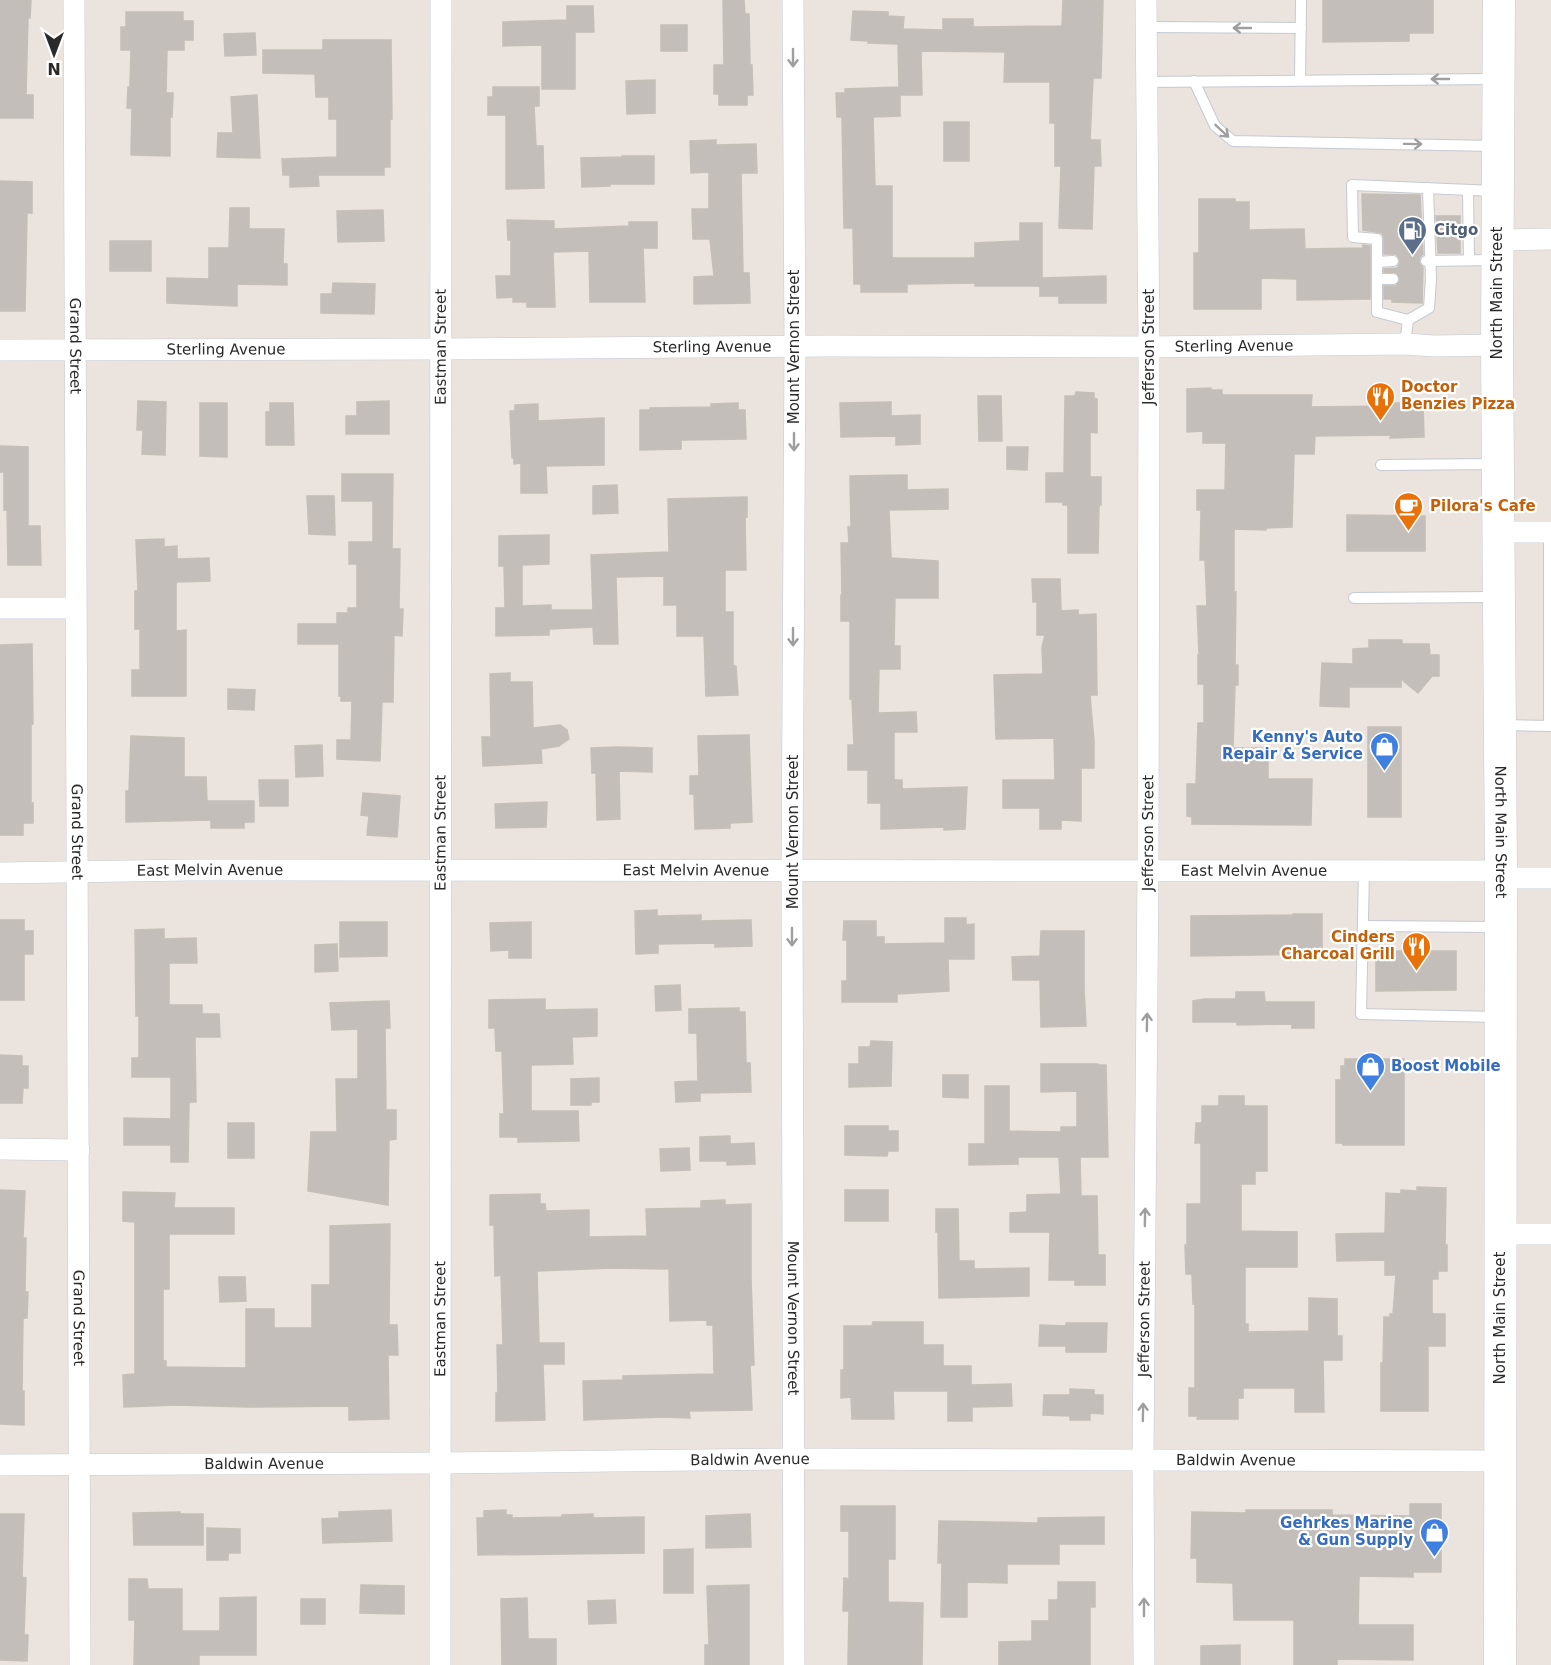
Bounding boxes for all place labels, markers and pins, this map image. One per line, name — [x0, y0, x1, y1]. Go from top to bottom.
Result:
fuel station icon: Citgo — [1397, 214, 1429, 256]
place label: Citgo — [1434, 221, 1478, 239]
place label: Doctor Benzies Pizza — [1401, 378, 1515, 413]
restaurant icon: Doctor Benzies Pizza — [1364, 380, 1396, 422]
cafe icon: Pilora's Cafe — [1393, 490, 1425, 532]
place label: Pilora's Cafe — [1430, 497, 1536, 515]
place label: Kenny's Auto Repair & Service — [1222, 728, 1363, 763]
shop icon: Kenny's Auto Repair & Service — [1368, 730, 1400, 772]
place label: Cinders Charcoal Grill — [1281, 928, 1395, 963]
restaurant icon: Cinders Charcoal Grill — [1400, 930, 1432, 972]
shop icon: Boost Mobile — [1354, 1050, 1386, 1092]
place label: Boost Mobile — [1391, 1057, 1501, 1075]
place label: Gehrkes Marine & Gun Supply — [1280, 1514, 1413, 1549]
shop icon: Gehrkes Marine & Gun Supply — [1418, 1516, 1450, 1558]

